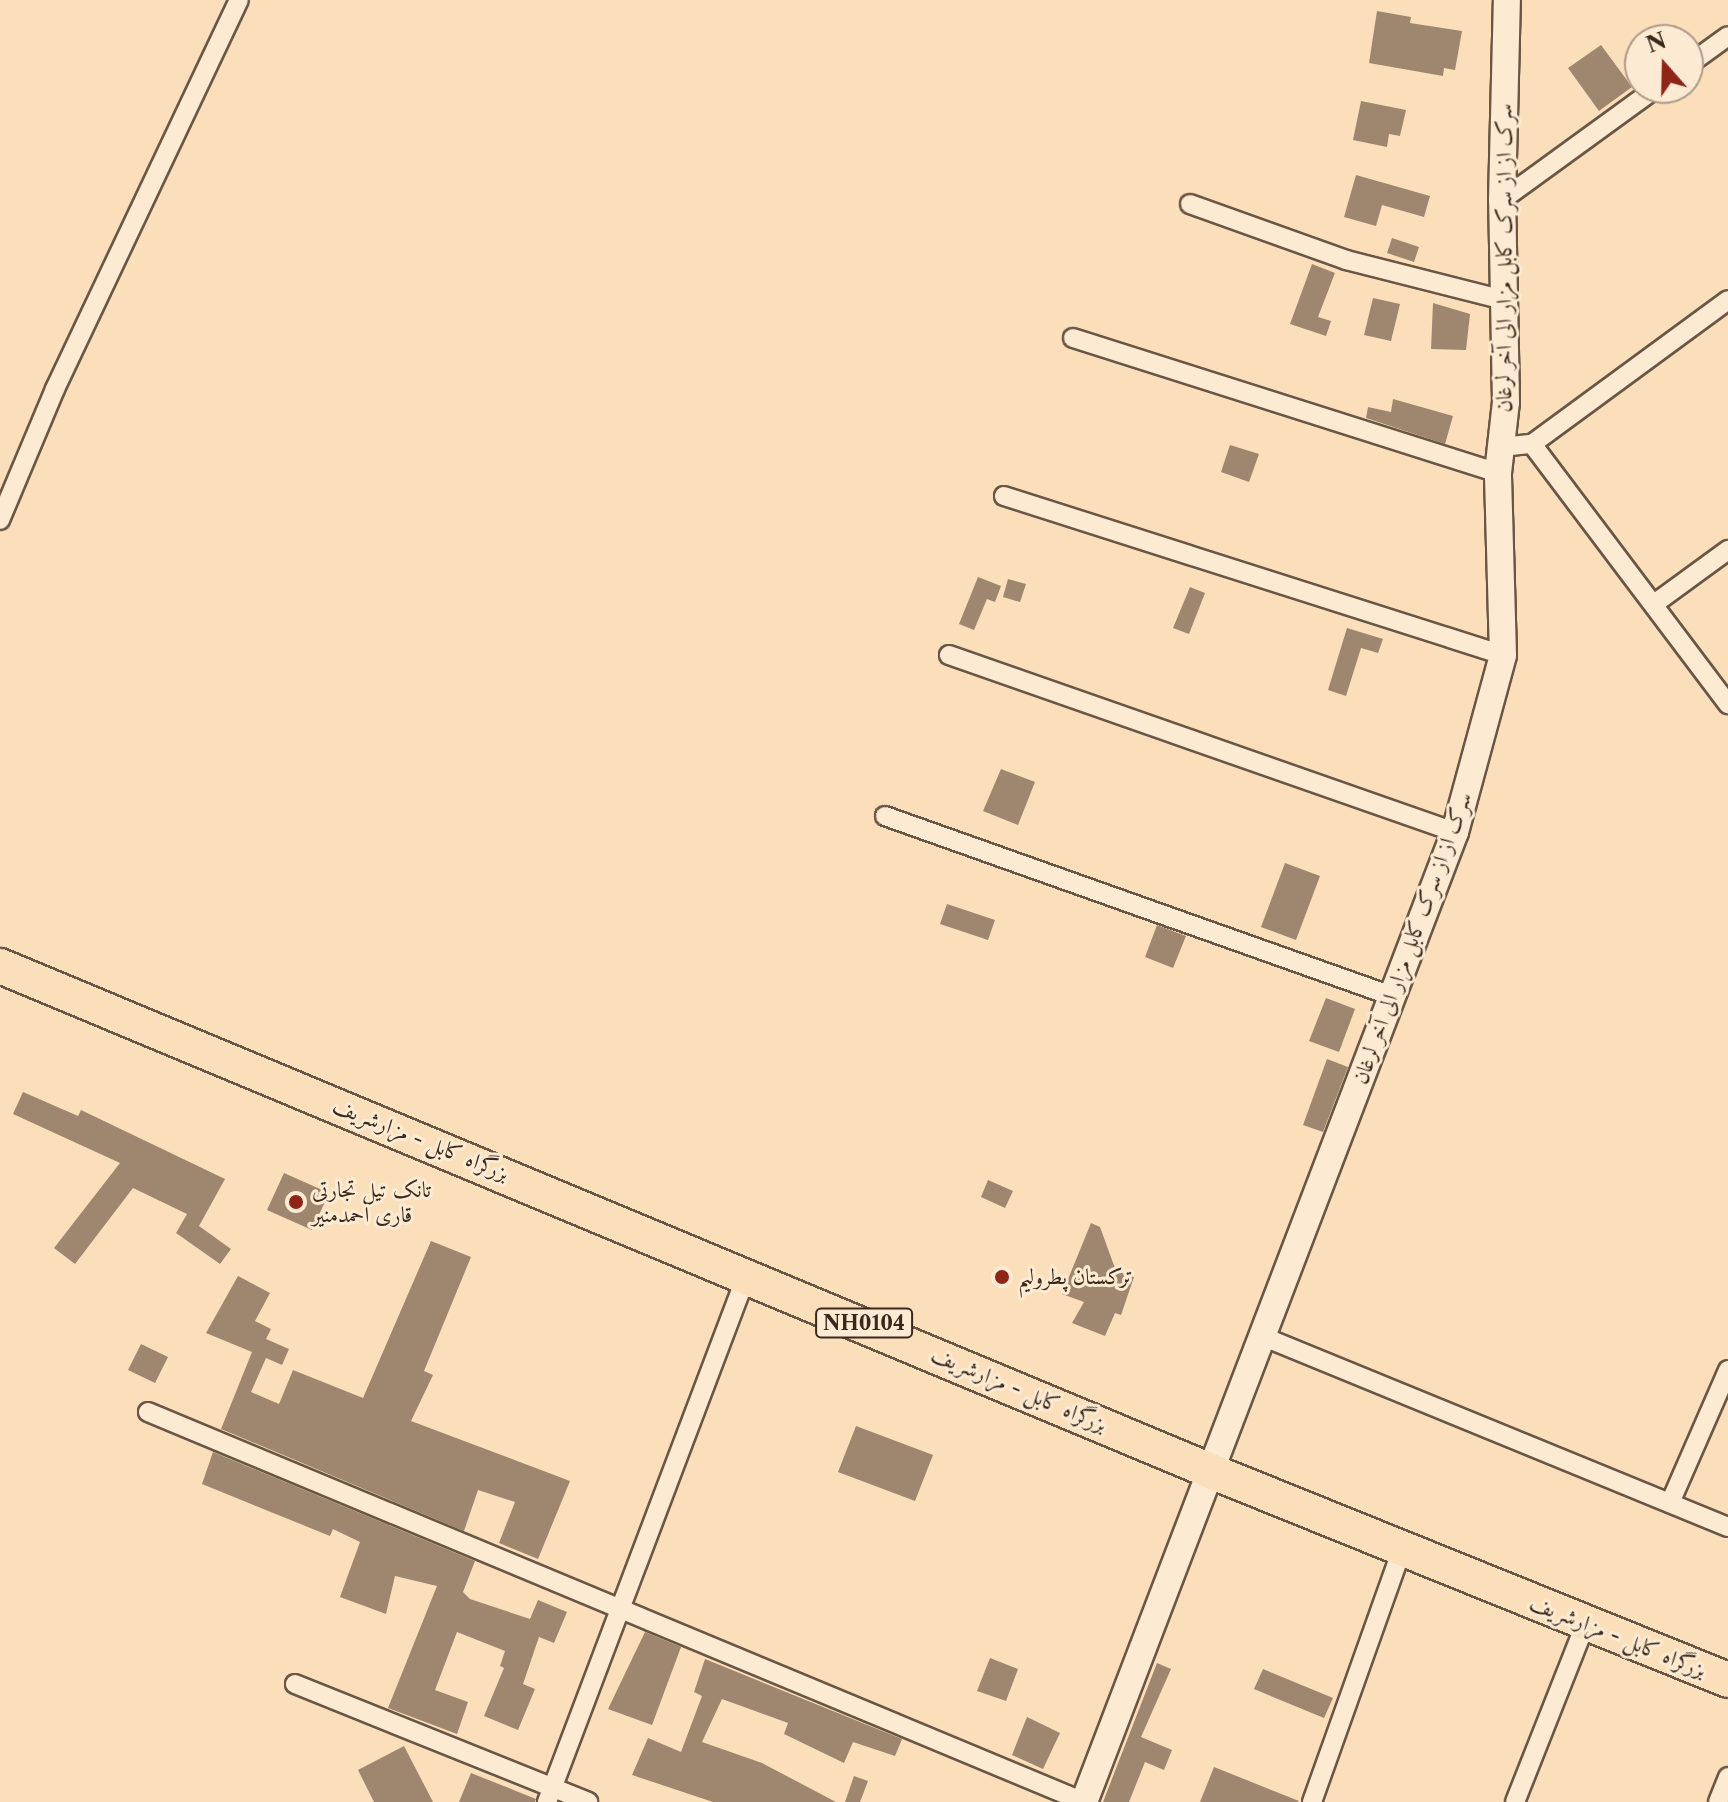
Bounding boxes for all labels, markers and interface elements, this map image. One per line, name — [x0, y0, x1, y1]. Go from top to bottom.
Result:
north arrow — [1624, 24, 1704, 104]
text: N — [1643, 27, 1670, 59]
street label: سرک از از سرک کابل مزار الی آخر لرغان — [1491, 104, 1517, 412]
street label: سرک از از سرک کابل مزار الی آخر لرغان — [1347, 788, 1477, 1088]
street label: بزرگراه کابل - مزارشریف — [329, 1092, 513, 1186]
place label: تانک تیل تجارتی قاری احمدمنیر — [312, 1176, 431, 1228]
marker: تانک تیل تجارتی قاری احمدمنیر — [287, 1193, 305, 1211]
place label: ترکستان پطرولیم — [1018, 1264, 1133, 1290]
marker: ترکستان پطرولیم — [993, 1268, 1011, 1286]
road number: NH0104 — [814, 1307, 914, 1339]
street label: بزرگراه کابل - مزارشریف — [928, 1340, 1110, 1438]
street label: بزرگراه کابل - مزارشریف — [1526, 1589, 1710, 1683]

